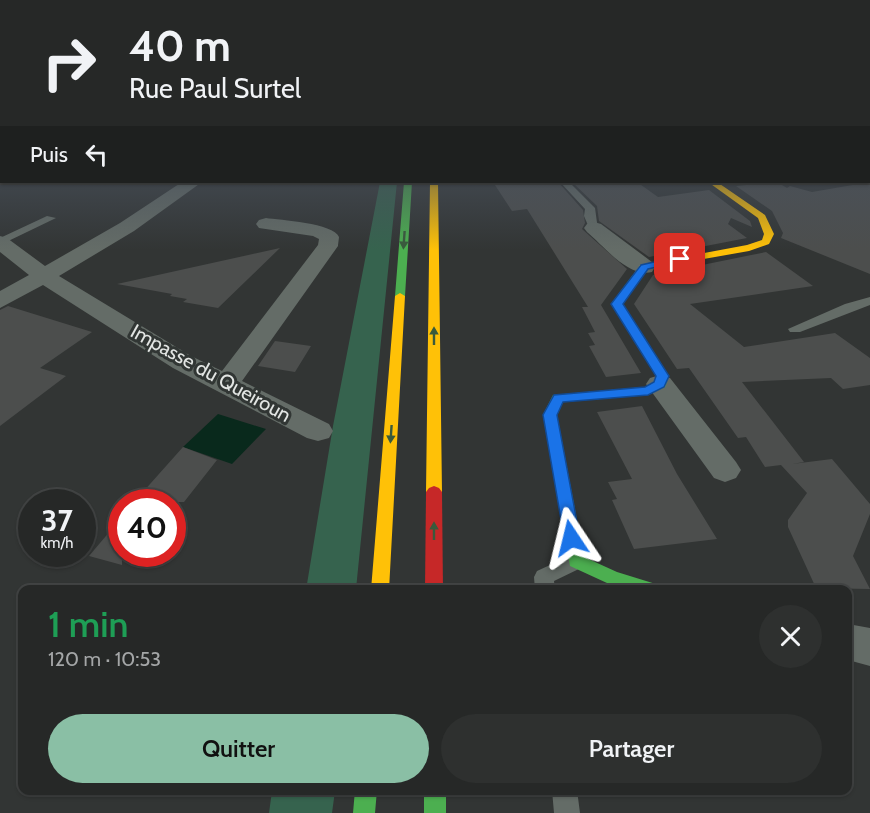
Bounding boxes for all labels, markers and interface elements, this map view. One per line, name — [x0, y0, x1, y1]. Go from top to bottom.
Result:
text: 40 m — [129, 20, 231, 72]
icon: right — [30, 24, 108, 102]
text: Rue Paul Surtel — [129, 72, 301, 105]
icon: left — [80, 138, 113, 171]
text: Puis — [30, 141, 68, 168]
one-way arrow — [399, 230, 409, 249]
pin — [654, 233, 705, 284]
icon: arrive — [663, 242, 696, 275]
street label: Impasse du Queiroun — [127, 319, 295, 427]
one-way arrow — [429, 327, 439, 346]
one-way arrow — [386, 425, 395, 444]
speed limit sign: 40 — [108, 489, 186, 567]
text: 37 — [41, 502, 73, 539]
position arrow — [539, 506, 603, 570]
one-way arrow — [429, 522, 439, 541]
text: km/h — [41, 534, 73, 552]
text: 1 min — [48, 602, 128, 646]
button: close — [759, 605, 822, 668]
text: 120 m · 10:53 — [48, 647, 161, 671]
button: Quitter — [48, 714, 429, 783]
button: Partager — [441, 714, 822, 783]

